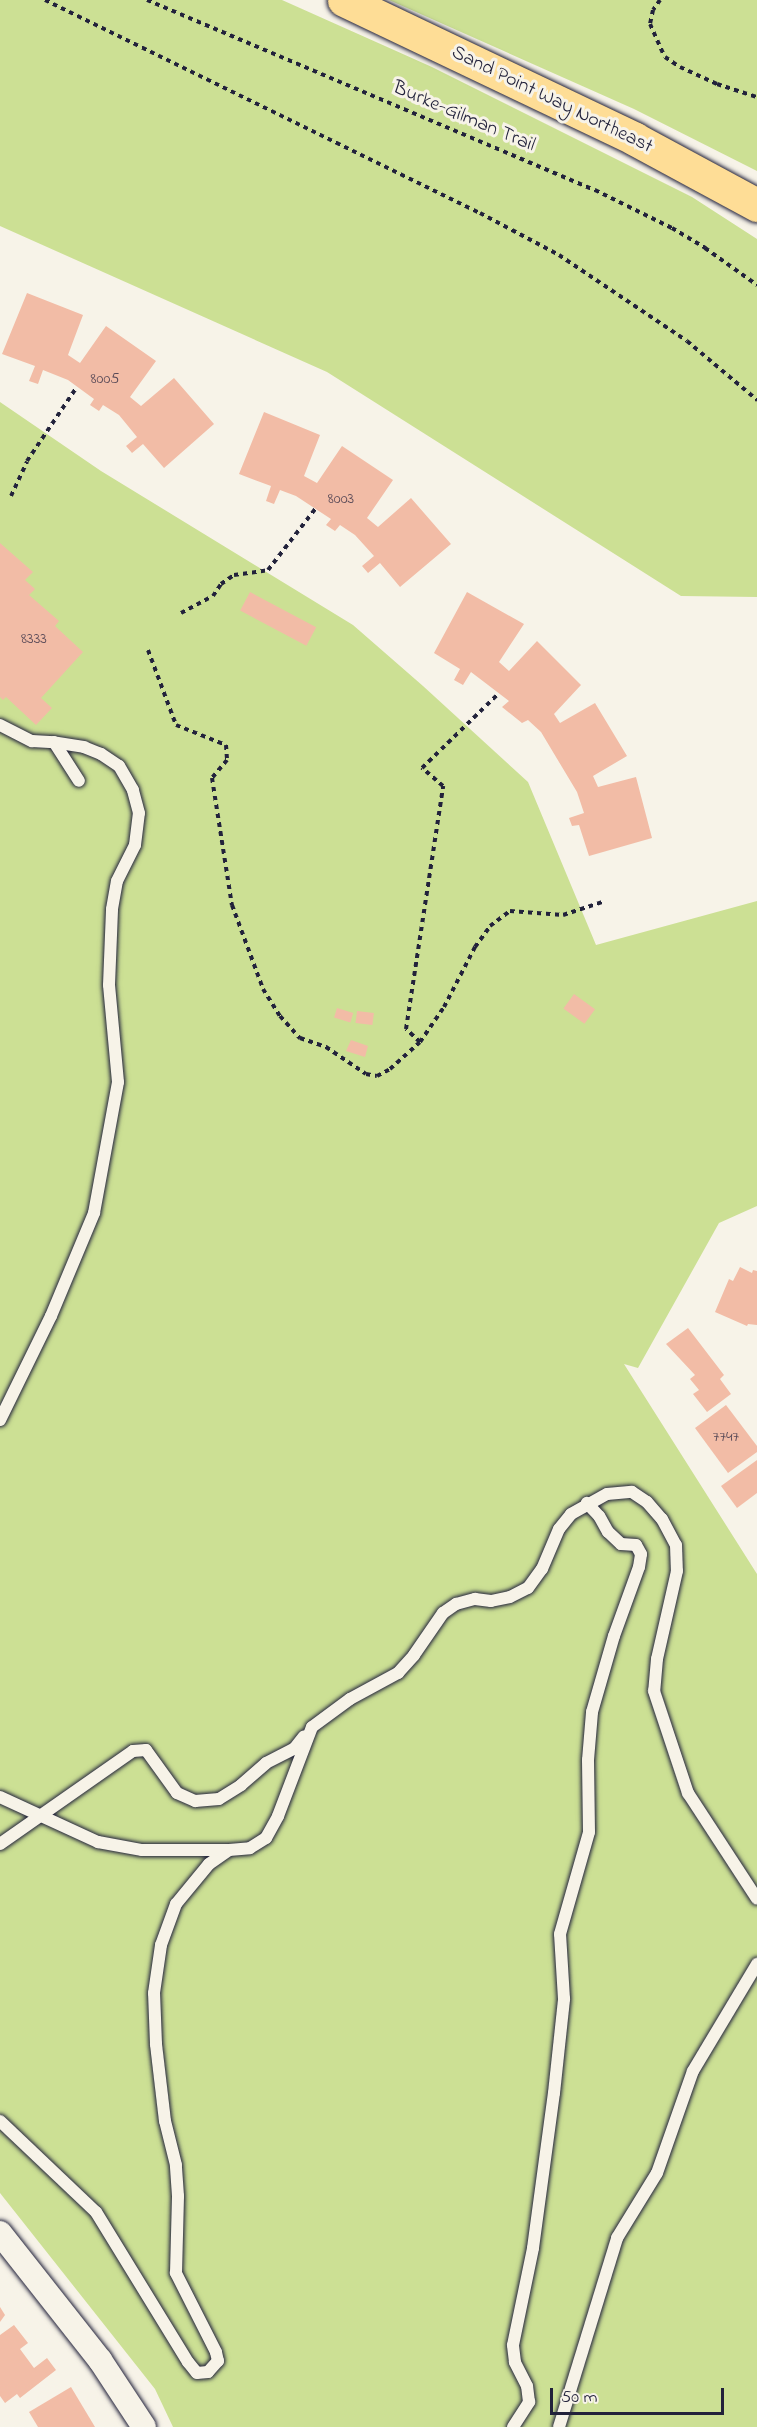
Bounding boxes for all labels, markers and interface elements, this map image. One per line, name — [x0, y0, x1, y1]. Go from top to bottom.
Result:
street label: Sand Point Way Northeast — [447, 41, 657, 159]
street label: Burke-Gilman Trail — [389, 76, 539, 158]
house number: 8005 — [91, 369, 119, 389]
house number: 8003 — [328, 489, 354, 509]
house number: 8333 — [21, 629, 47, 649]
house number: 7747 — [713, 1427, 739, 1447]
scale bar — [553, 2376, 727, 2414]
text: 50 m — [561, 2385, 598, 2411]

